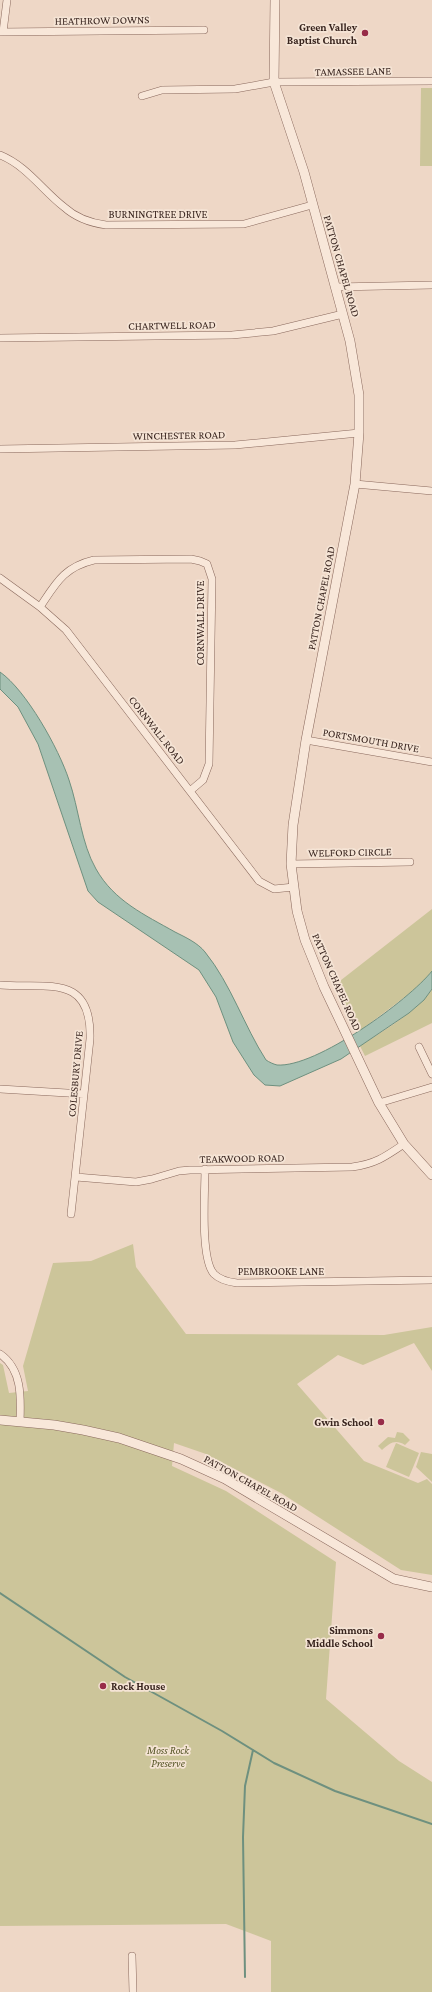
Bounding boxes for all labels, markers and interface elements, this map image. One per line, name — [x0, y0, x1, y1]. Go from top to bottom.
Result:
street label: HEATHROW DOWNS — [55, 13, 149, 27]
place label: Green Valley Baptist Church — [287, 21, 358, 46]
marker: Green Valley Baptist Church — [360, 28, 370, 38]
street label: TAMASSEE LANE — [315, 64, 391, 78]
street label: BURNINGTREE DRIVE — [108, 208, 208, 220]
street label: PATTON CHAPEL ROAD — [322, 214, 362, 318]
street label: CHARTWELL ROAD — [128, 318, 216, 332]
street label: WINCHESTER ROAD — [133, 428, 225, 442]
street label: PATTON CHAPEL ROAD — [305, 545, 337, 651]
street label: CORNWALL DRIVE — [194, 580, 206, 666]
street label: CORNWALL ROAD — [127, 694, 187, 766]
street label: PORTSMOUTH DRIVE — [322, 726, 420, 754]
street label: WELFORD CIRCLE — [308, 845, 392, 859]
street label: PATTON CHAPEL ROAD — [310, 931, 364, 1033]
street label: COLESBURY DRIVE — [65, 1030, 85, 1117]
street label: TEAKWOOD ROAD — [199, 1151, 285, 1165]
street label: PEMBROOKE LANE — [238, 1265, 324, 1277]
place label: Gwin School — [314, 1416, 374, 1428]
marker: Gwin School — [376, 1417, 386, 1427]
street label: PATTON CHAPEL ROAD — [202, 1452, 300, 1514]
place label: Simmons Middle School — [306, 1624, 374, 1649]
marker: Simmons Middle School — [376, 1631, 386, 1641]
place label: Rock House — [111, 1680, 165, 1692]
marker: Rock House — [98, 1681, 108, 1691]
park label: Moss Rock Preserve — [146, 1744, 190, 1769]

